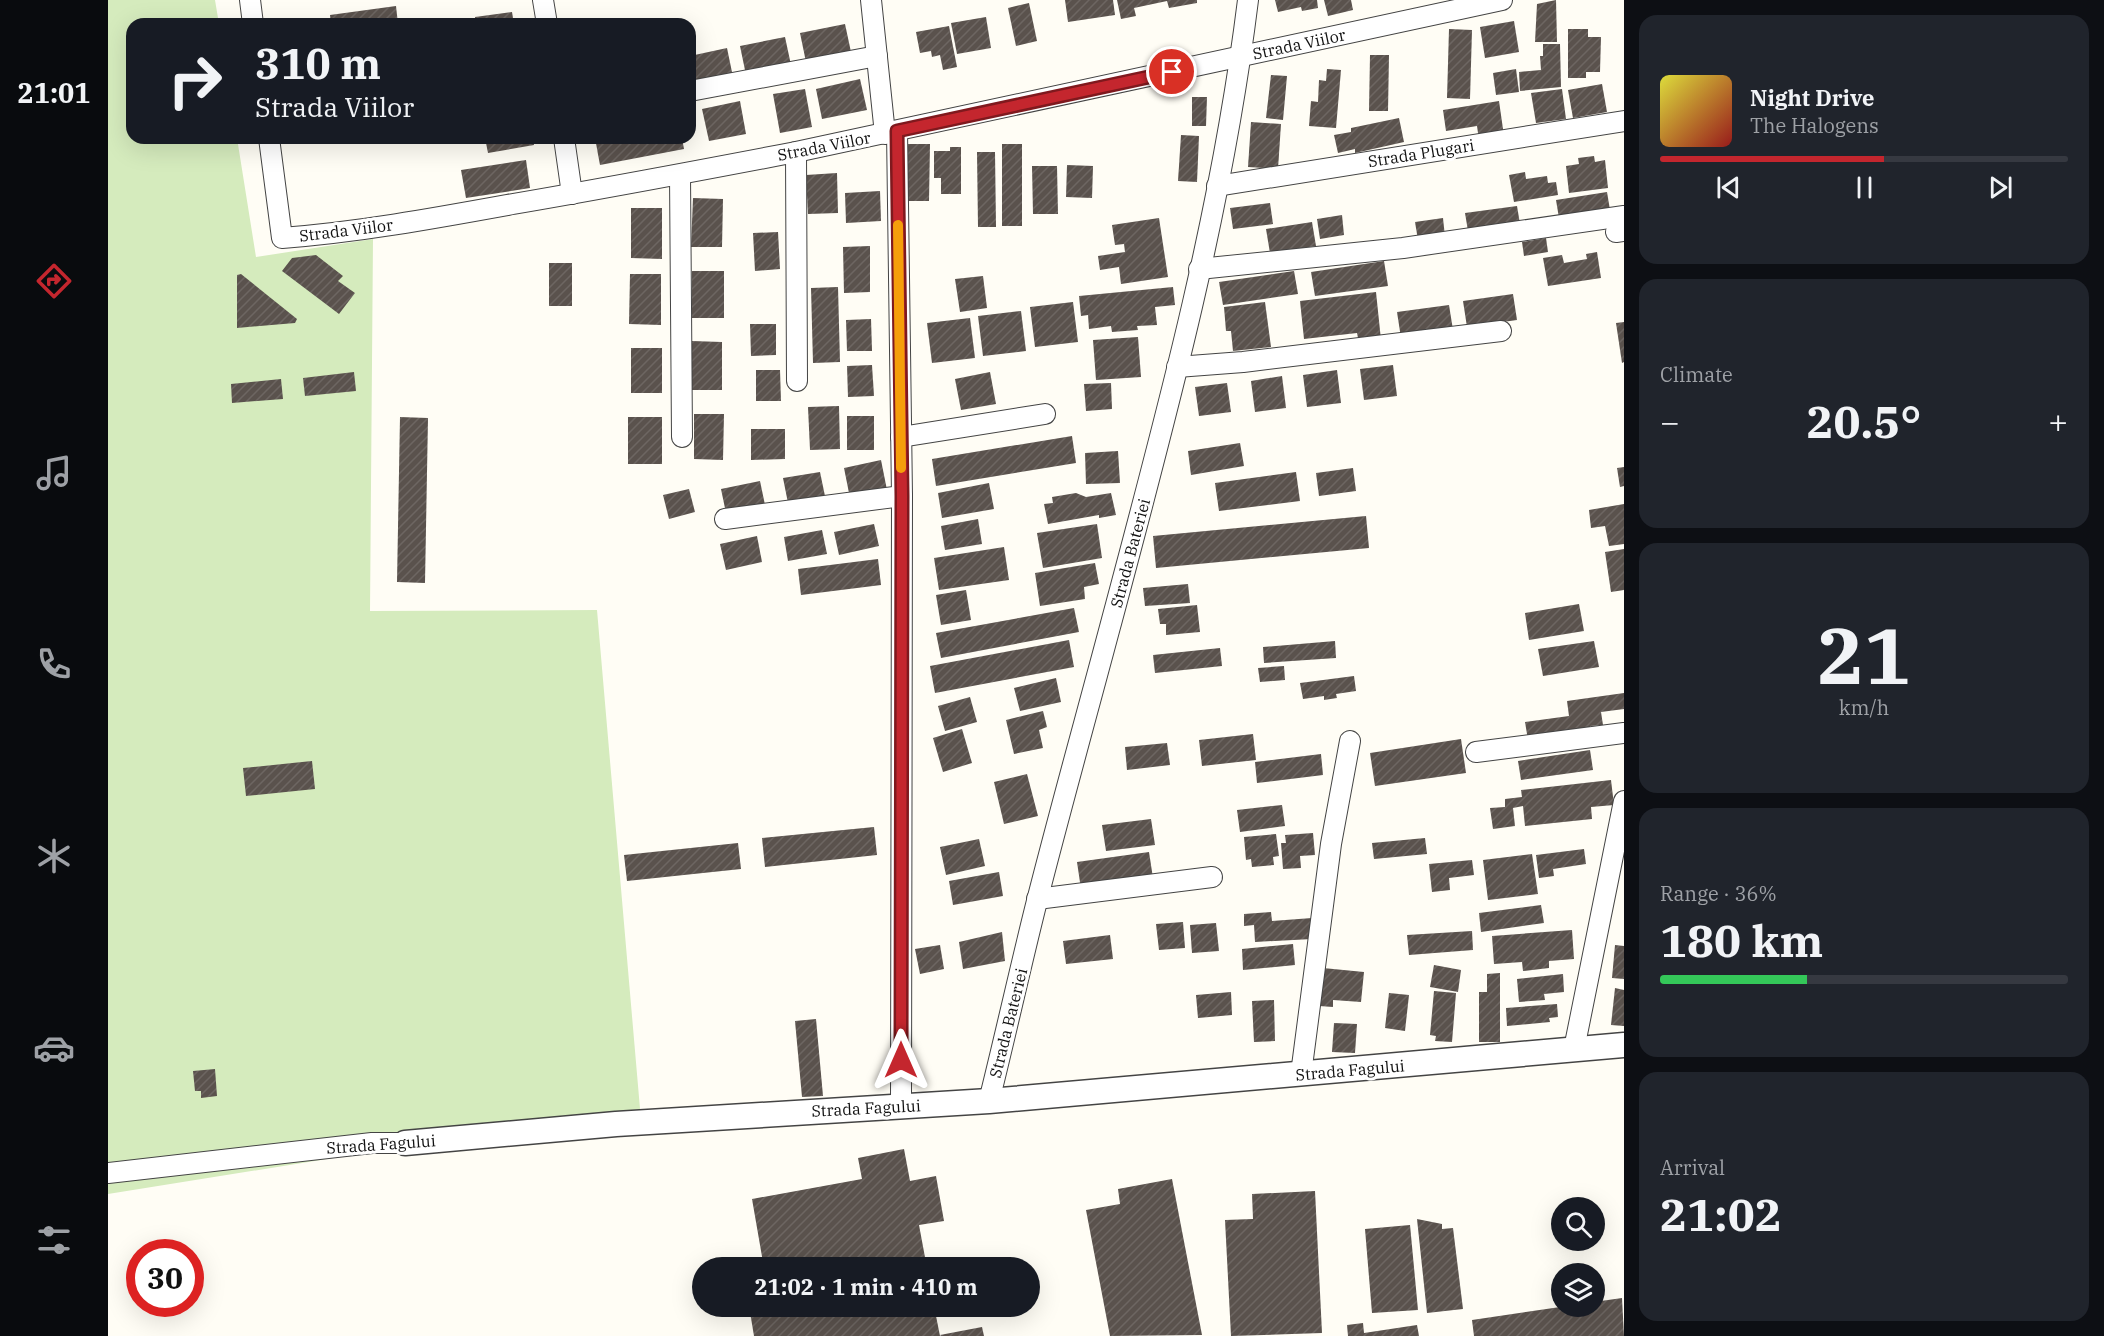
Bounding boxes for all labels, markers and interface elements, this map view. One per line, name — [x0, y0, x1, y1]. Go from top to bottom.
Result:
street label: Strada Viilor — [1251, 24, 1347, 64]
text: 310 m — [255, 36, 381, 91]
icon: right — [156, 42, 234, 120]
pin — [1146, 46, 1197, 97]
icon: arrive — [1155, 55, 1188, 88]
text: 21:01 — [18, 75, 90, 110]
text: Night Drive — [1750, 83, 1875, 112]
text: Strada Viilor — [255, 89, 414, 124]
text: The Halogens — [1750, 112, 1879, 139]
street label: Strada Viilor — [776, 127, 872, 165]
street label: Strada Plugari — [1366, 135, 1476, 171]
icon: previous — [1712, 171, 1745, 204]
icon: pause — [1848, 171, 1881, 204]
icon: next — [1984, 171, 2017, 204]
street label: Strada Viilor — [298, 214, 394, 246]
icon: directions — [33, 260, 75, 302]
text: Climate — [1660, 361, 1733, 388]
text: 20.5° — [1807, 392, 1921, 450]
text: − — [1660, 400, 1680, 443]
text: + — [2048, 400, 2068, 443]
icon: music — [33, 452, 75, 494]
street label: Strada Bateriei — [1106, 496, 1154, 610]
text: 21 — [1817, 604, 1911, 705]
icon: phone — [33, 643, 75, 685]
text: km/h — [1839, 694, 1889, 721]
icon: climate — [33, 835, 75, 877]
text: Range · 36% — [1660, 880, 1777, 907]
text: 180 km — [1660, 911, 1823, 969]
street label: Strada Bateriei — [985, 966, 1031, 1080]
icon: car — [33, 1027, 75, 1069]
position arrow — [869, 1028, 933, 1092]
street label: Strada Fagului — [1295, 1055, 1405, 1085]
street label: Strada Fagului — [811, 1095, 921, 1121]
street label: Strada Fagului — [326, 1130, 436, 1158]
text: Arrival — [1660, 1154, 1725, 1181]
text: 21:02 — [1660, 1185, 1782, 1243]
map controls — [1551, 1197, 1605, 1317]
button: search — [1551, 1197, 1605, 1251]
icon: filters — [33, 1219, 75, 1261]
speed limit sign: 30 — [126, 1239, 204, 1317]
button: layers — [1551, 1263, 1605, 1317]
text: 21:02 · 1 min · 410 m — [754, 1272, 978, 1301]

